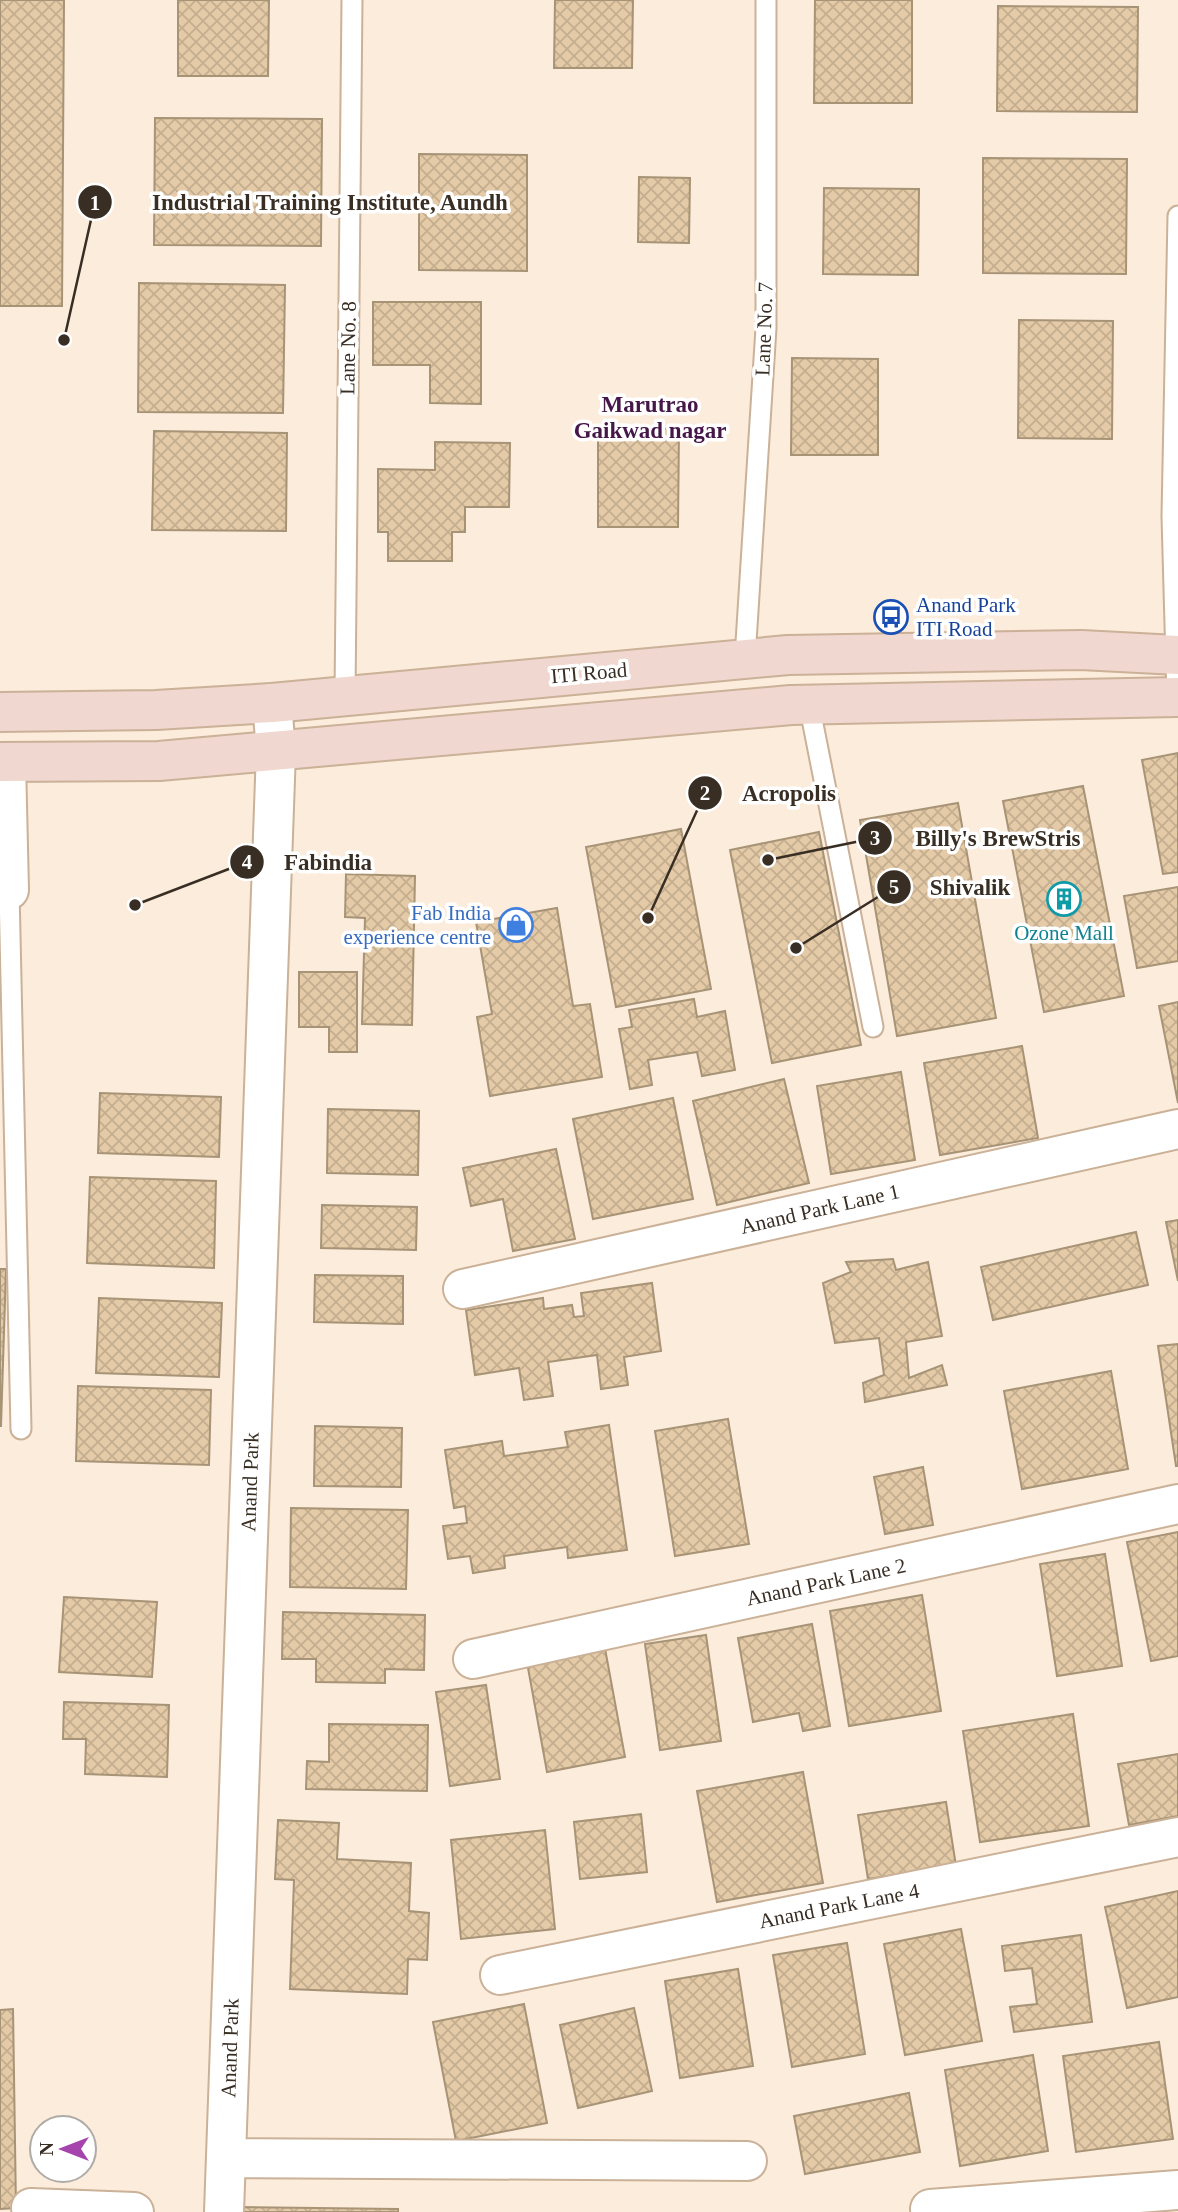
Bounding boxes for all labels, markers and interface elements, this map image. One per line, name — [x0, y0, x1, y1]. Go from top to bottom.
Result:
callout: Industrial Training Institute, Aundh — [78, 180, 547, 224]
text: Industrial Training Institute, Aundh — [152, 190, 508, 215]
text: 1 — [90, 191, 100, 215]
street label: Lane No. 7 — [750, 282, 778, 376]
street label: Lane No. 8 — [335, 301, 361, 395]
district label: Marutrao Gaikwad nagar — [574, 392, 726, 443]
place label: Anand Park ITI Road — [916, 593, 1016, 641]
bus stop icon: Anand Park ITI Road — [872, 598, 910, 636]
street label: ITI Road — [550, 658, 629, 688]
callout: Acropolis — [687, 771, 856, 815]
text: 2 — [700, 781, 710, 805]
text: Acropolis — [742, 781, 836, 806]
callout: Billy's BrewStris — [857, 816, 1104, 860]
text: 3 — [870, 826, 880, 850]
text: Billy's BrewStris — [915, 826, 1081, 851]
callout: Fabindia — [230, 840, 390, 884]
text: 4 — [242, 850, 253, 874]
text: Fabindia — [284, 850, 373, 875]
callout: Shivalik — [876, 865, 1029, 909]
text: 5 — [889, 875, 899, 899]
text: Shivalik — [930, 875, 1010, 900]
building icon: Ozone Mall — [1045, 880, 1083, 918]
place label: Fab India experience centre — [344, 901, 492, 949]
shop icon: Fab India experience centre — [497, 906, 535, 944]
place label: Ozone Mall — [1014, 921, 1114, 945]
street label: Anand Park Lane 1 — [738, 1179, 902, 1239]
street label: Anand Park — [236, 1431, 264, 1532]
street label: Anand Park Lane 2 — [744, 1553, 908, 1611]
street label: Anand Park Lane 4 — [757, 1879, 922, 1933]
street label: Anand Park — [216, 1997, 244, 2098]
north arrow — [28, 2114, 98, 2184]
text: N — [36, 2142, 57, 2156]

